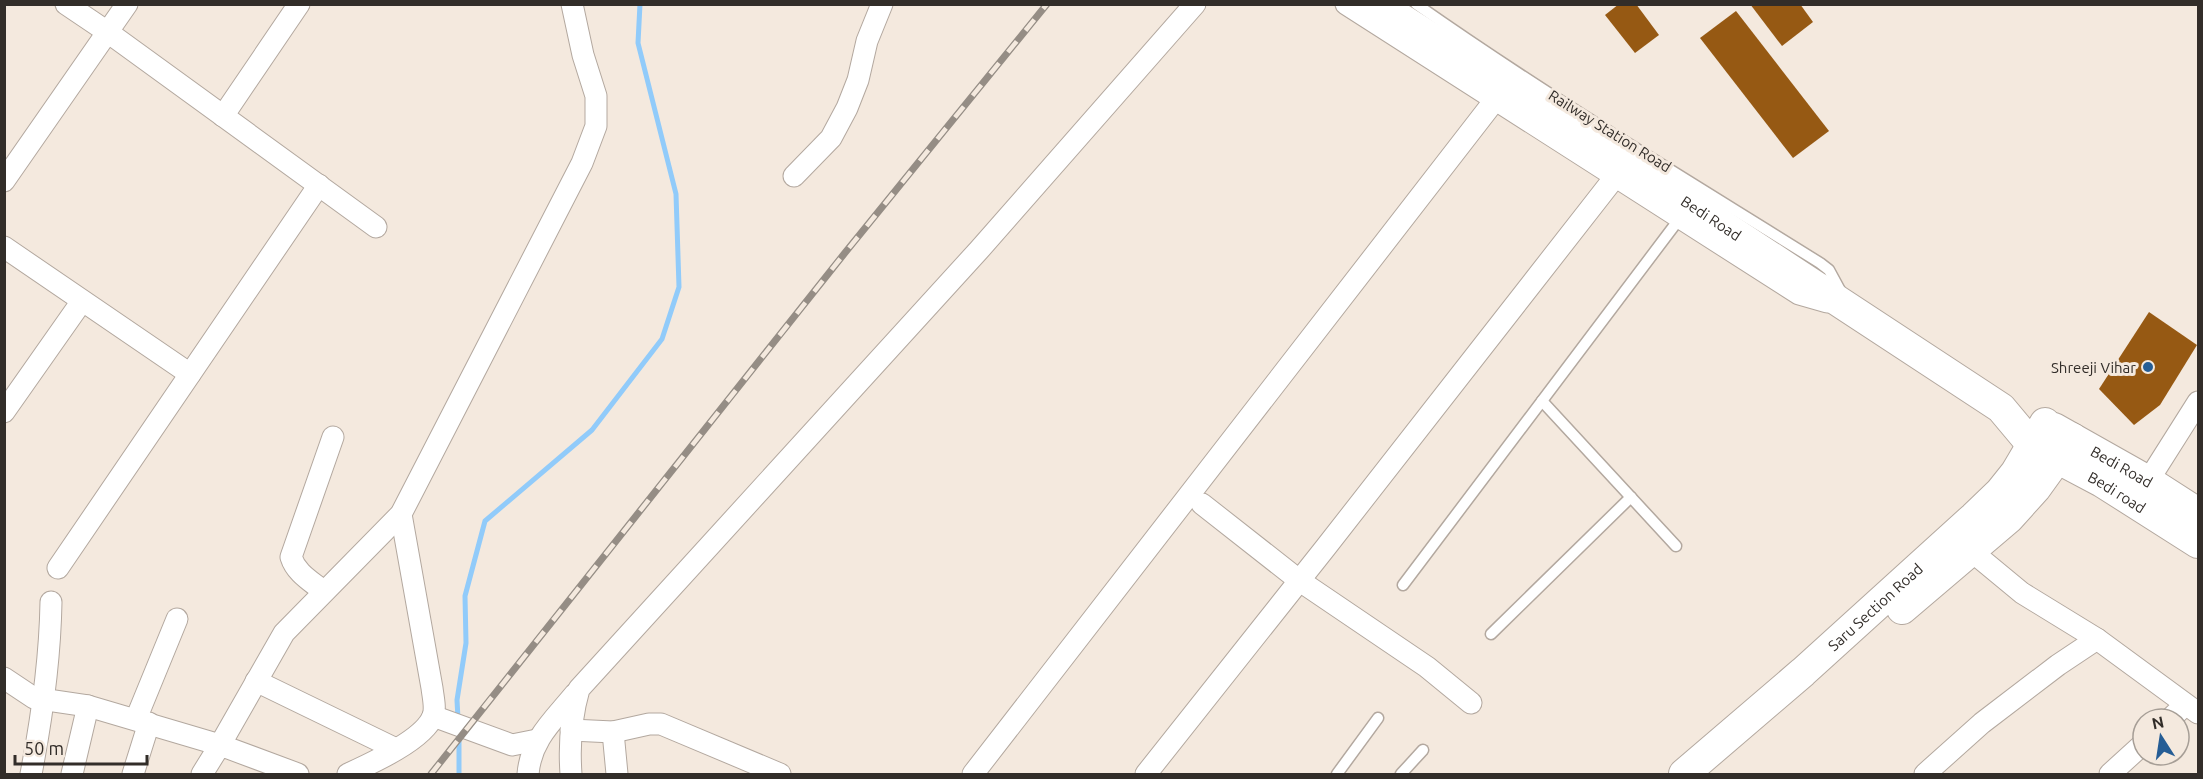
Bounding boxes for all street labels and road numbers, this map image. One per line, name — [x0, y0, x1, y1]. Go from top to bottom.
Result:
street label: Railway Station Road — [1546, 86, 1674, 176]
street label: Bedi Road — [1678, 192, 1745, 244]
street label: Bedi Road — [2088, 442, 2156, 490]
street label: Bedi road — [2085, 468, 2149, 516]
street label: Saru Section Road — [1824, 560, 1926, 654]

